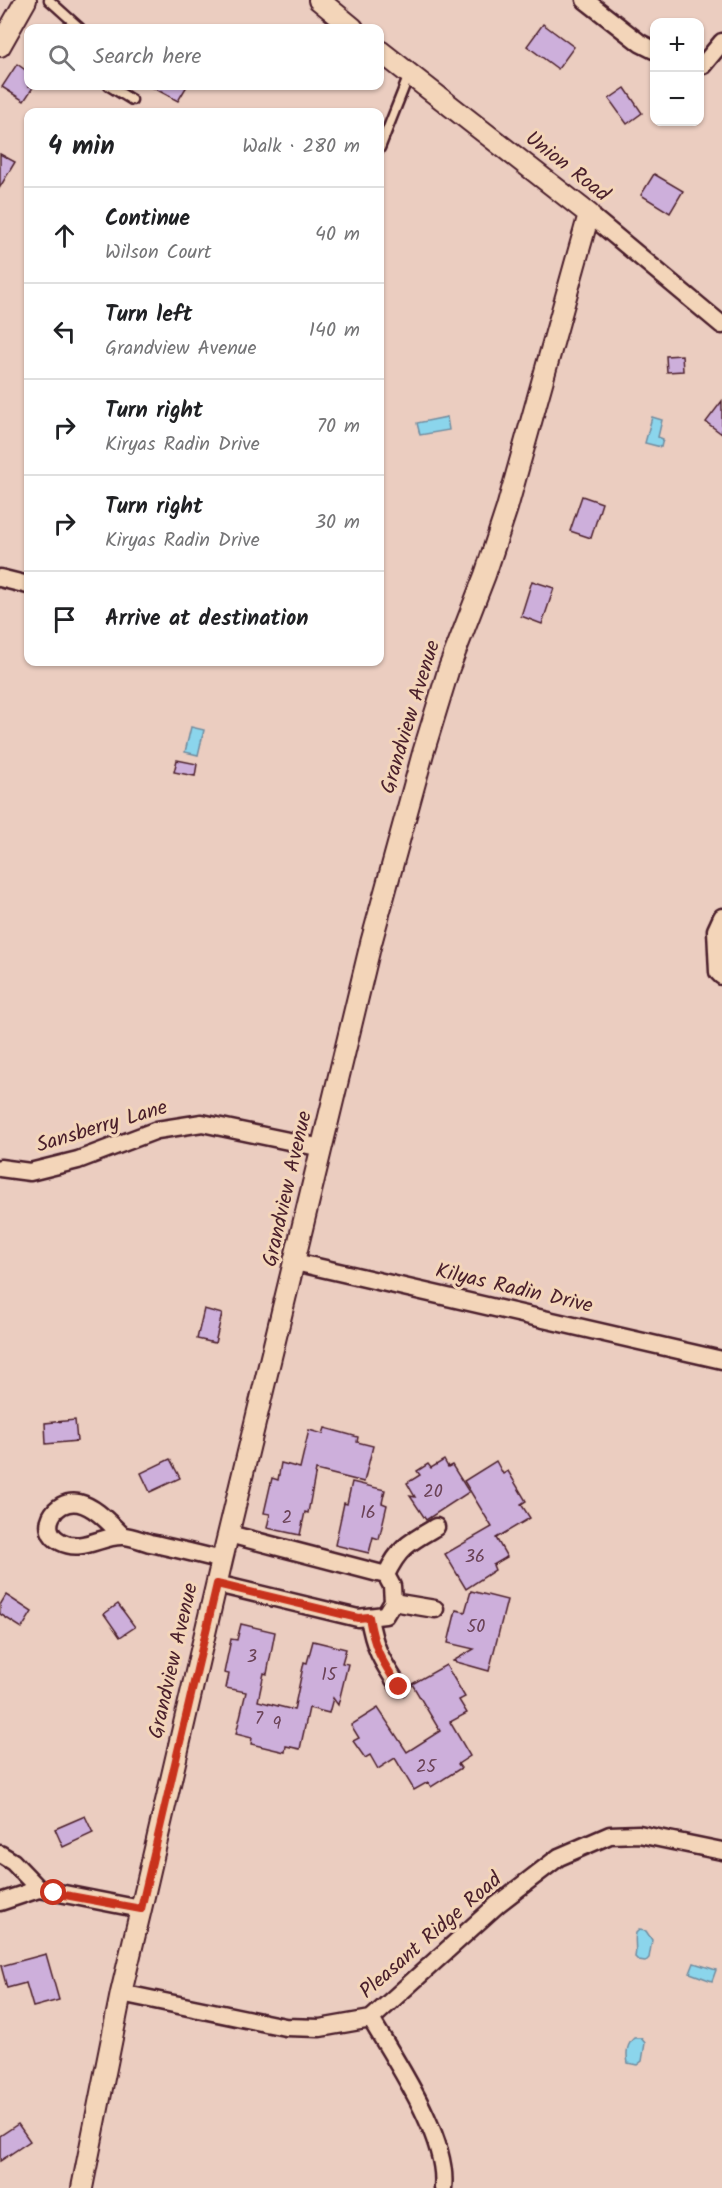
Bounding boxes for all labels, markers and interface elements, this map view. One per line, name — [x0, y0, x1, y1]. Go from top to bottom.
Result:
map controls — [650, 18, 704, 126]
button: + — [650, 18, 704, 72]
search box — [24, 24, 384, 90]
text: Search here — [93, 40, 201, 75]
icon: search — [45, 41, 78, 74]
button: − — [650, 72, 704, 126]
street label: Union Road — [517, 123, 617, 211]
text: 4 min — [48, 126, 115, 168]
text: Walk · 280 m — [242, 131, 360, 163]
text: Continue — [105, 202, 190, 237]
icon: ahead — [48, 219, 81, 252]
text: 40 m — [315, 219, 360, 251]
text: Wilson Court — [105, 237, 212, 269]
text: Turn left — [105, 298, 192, 333]
icon: left — [48, 315, 81, 348]
text: 140 m — [309, 315, 360, 347]
text: Grandview Avenue — [105, 333, 256, 365]
text: Turn right — [105, 394, 203, 429]
icon: right — [48, 411, 81, 444]
text: 70 m — [317, 411, 360, 443]
text: Kiryas Radin Drive — [105, 429, 260, 461]
text: Turn right — [105, 490, 203, 525]
icon: right — [48, 507, 81, 540]
text: 30 m — [315, 507, 360, 539]
text: Kiryas Radin Drive — [105, 525, 260, 557]
text: Arrive at destination — [105, 602, 308, 637]
icon: arrive — [48, 603, 81, 636]
street label: Grandview Avenue — [372, 636, 450, 798]
street label: Sansberry Lane — [32, 1091, 172, 1163]
street label: Grandview Avenue — [254, 1107, 322, 1270]
street label: Kilyas Radin Drive — [432, 1255, 596, 1323]
house number: 20 — [423, 1478, 443, 1507]
house number: 16 — [360, 1499, 376, 1528]
house number: 2 — [282, 1504, 292, 1533]
house number: 36 — [465, 1543, 485, 1572]
street label: Grandview Avenue — [140, 1579, 208, 1742]
house number: 50 — [467, 1613, 485, 1642]
house number: 3 — [247, 1643, 257, 1672]
house number: 15 — [321, 1661, 338, 1690]
route end — [385, 1673, 411, 1699]
house number: 7 — [255, 1705, 264, 1734]
house number: 9 — [273, 1710, 282, 1739]
house number: 25 — [416, 1753, 437, 1782]
street label: Pleasant Ridge Road — [352, 1864, 510, 2008]
route start — [40, 1879, 66, 1905]

